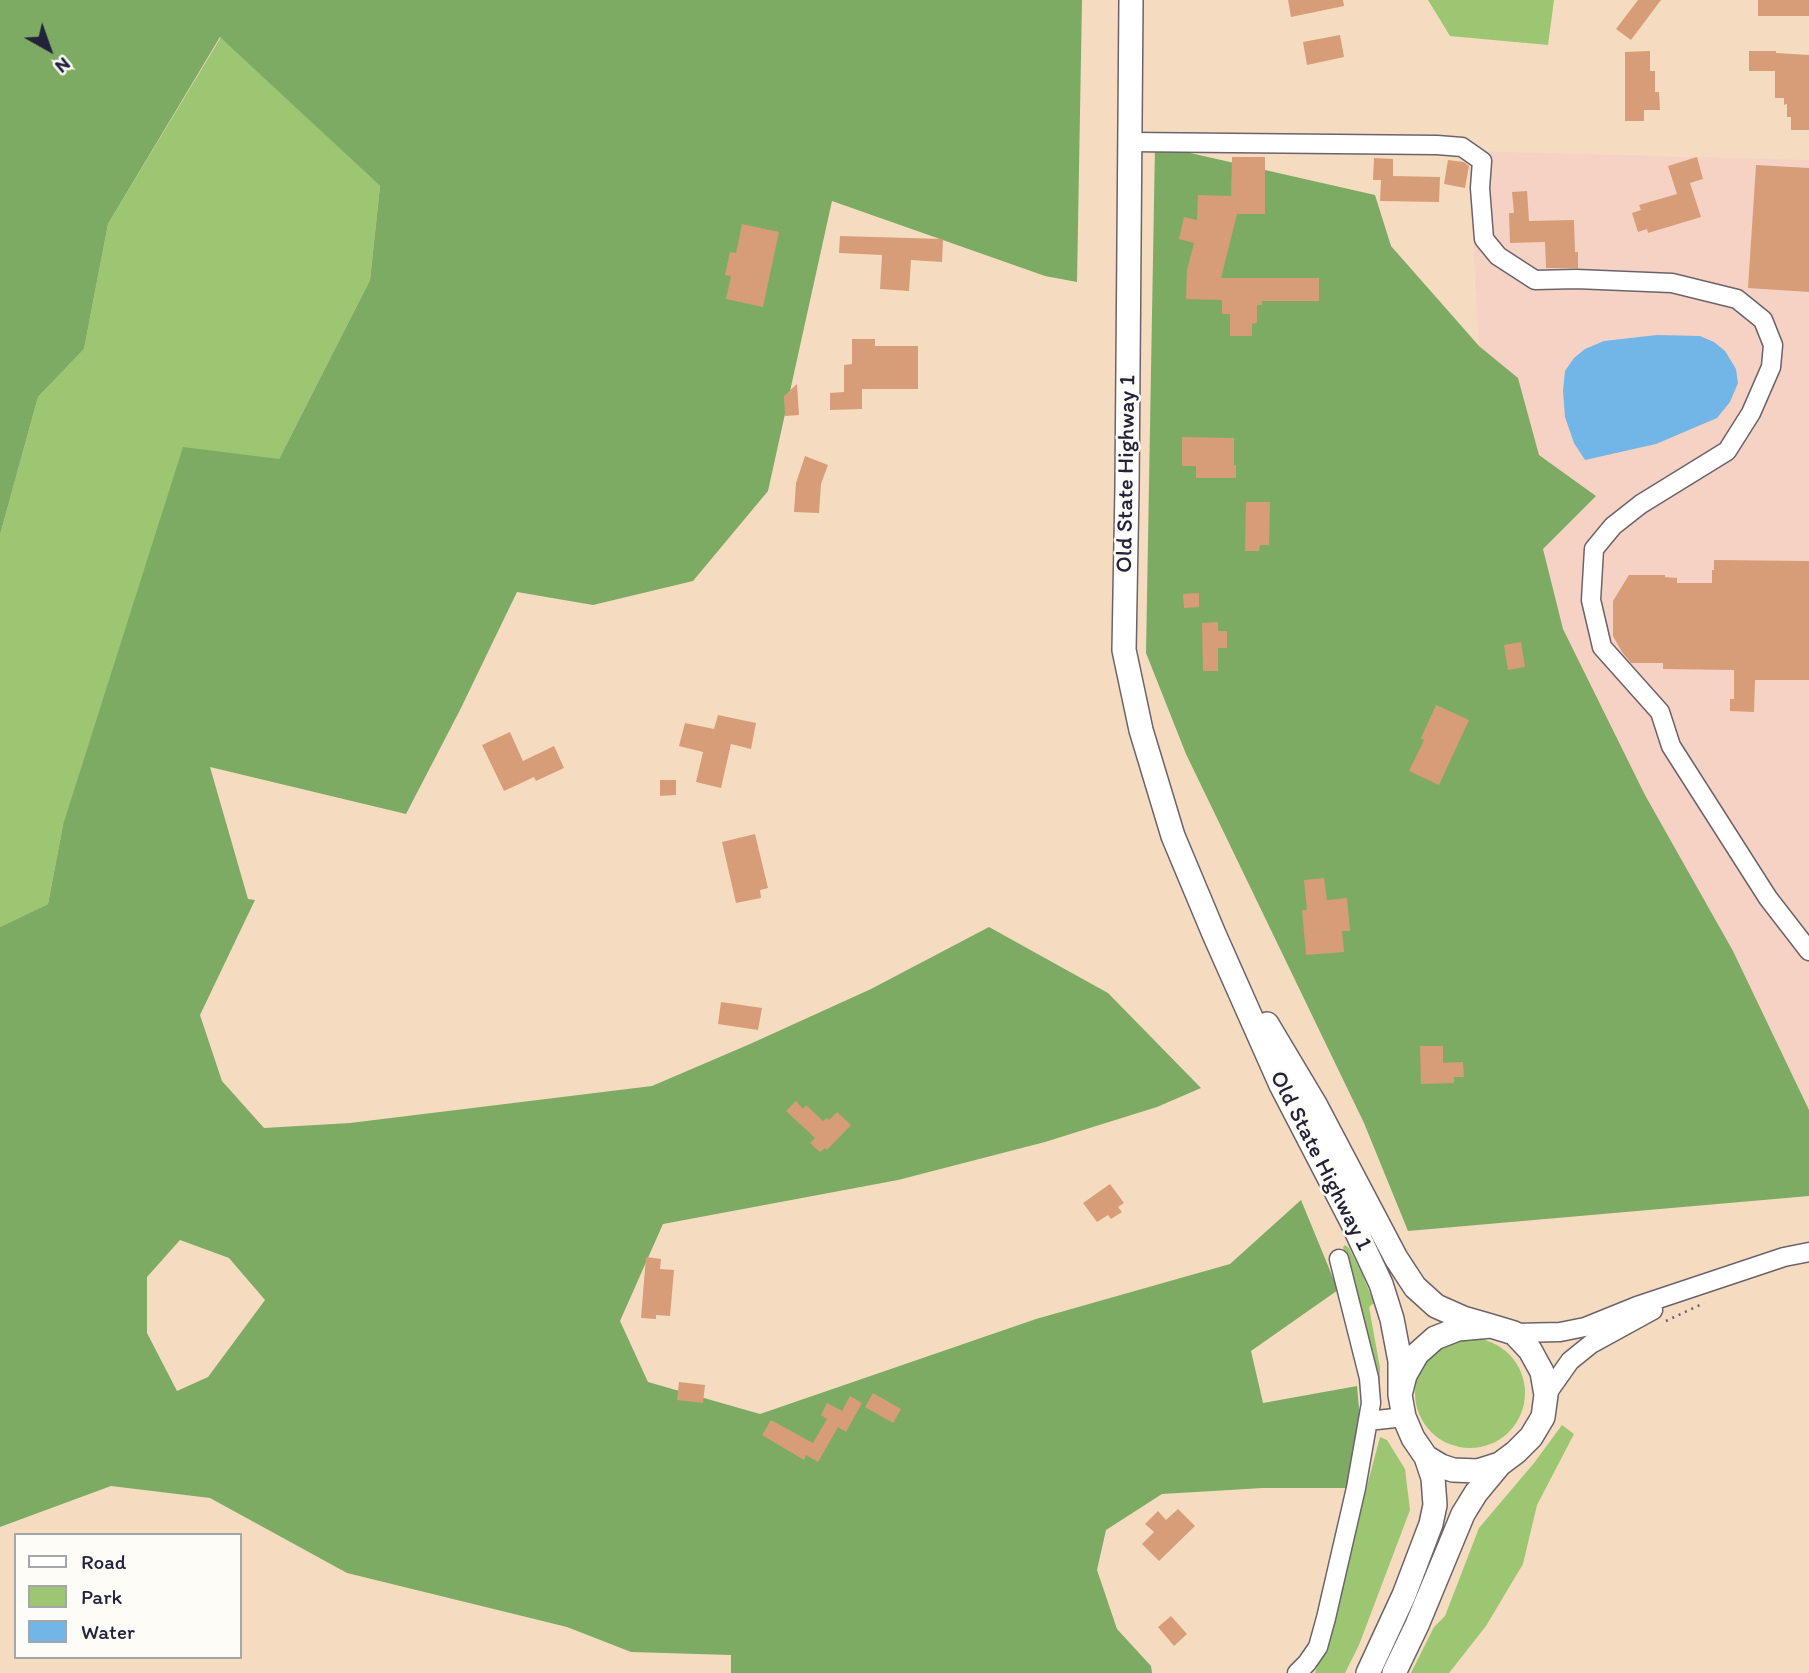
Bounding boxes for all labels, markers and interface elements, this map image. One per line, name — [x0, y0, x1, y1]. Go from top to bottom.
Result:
north arrow — [14, 14, 84, 84]
text: N — [51, 53, 75, 78]
street label: Old State Highway 1 — [1111, 375, 1143, 573]
street label: Old State Highway 1 — [1263, 1067, 1377, 1255]
legend — [14, 1533, 242, 1659]
text: Road — [81, 1549, 126, 1574]
text: Park — [81, 1584, 122, 1609]
text: Water — [81, 1619, 135, 1644]

